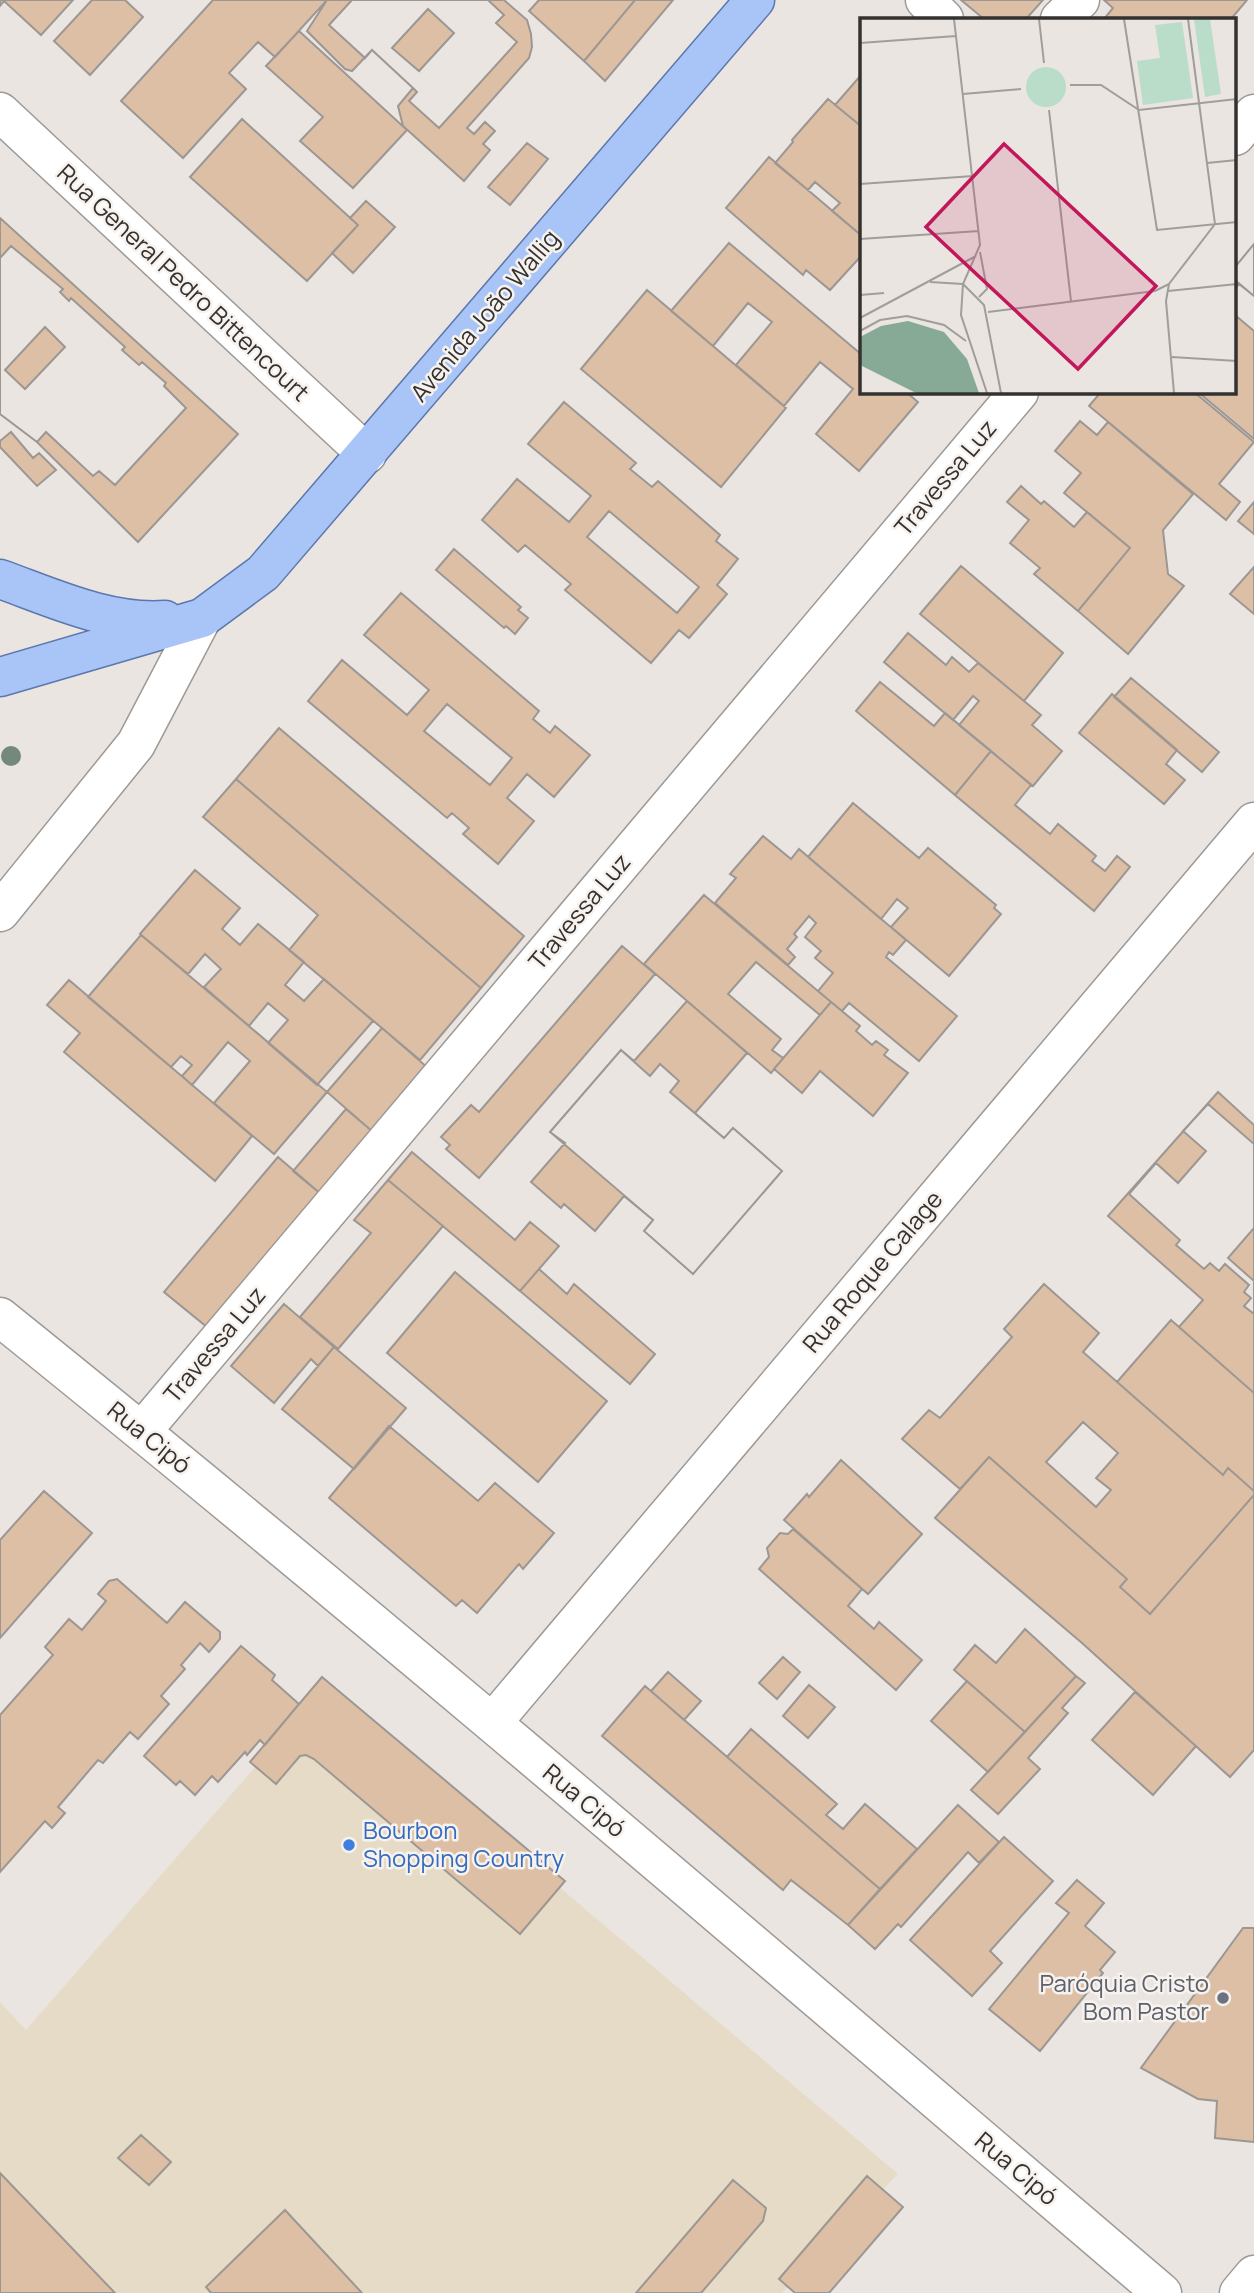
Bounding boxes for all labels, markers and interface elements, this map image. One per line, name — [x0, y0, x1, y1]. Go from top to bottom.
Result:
inset map — [860, 18, 1236, 394]
street label: Rua General Pedro Bittencourt — [51, 156, 317, 408]
street label: Avenida João Wallig — [402, 222, 566, 408]
street label: Travessa Luz — [886, 412, 1003, 542]
street label: Travessa Luz — [520, 846, 637, 976]
street label: Rua Roque Calage — [794, 1183, 949, 1359]
street label: Travessa Luz — [155, 1279, 272, 1409]
street label: Rua Cipó — [101, 1393, 199, 1481]
street label: Rua Cipó — [537, 1755, 633, 1844]
place label: Bourbon Shopping Country — [363, 1813, 565, 1874]
marker: Bourbon Shopping Country — [341, 1837, 357, 1853]
place label: Paróquia Cristo Bom Pastor — [1040, 1966, 1209, 2027]
marker: Paróquia Cristo Bom Pastor — [1215, 1990, 1231, 2006]
street label: Rua Cipó — [969, 2123, 1065, 2212]

